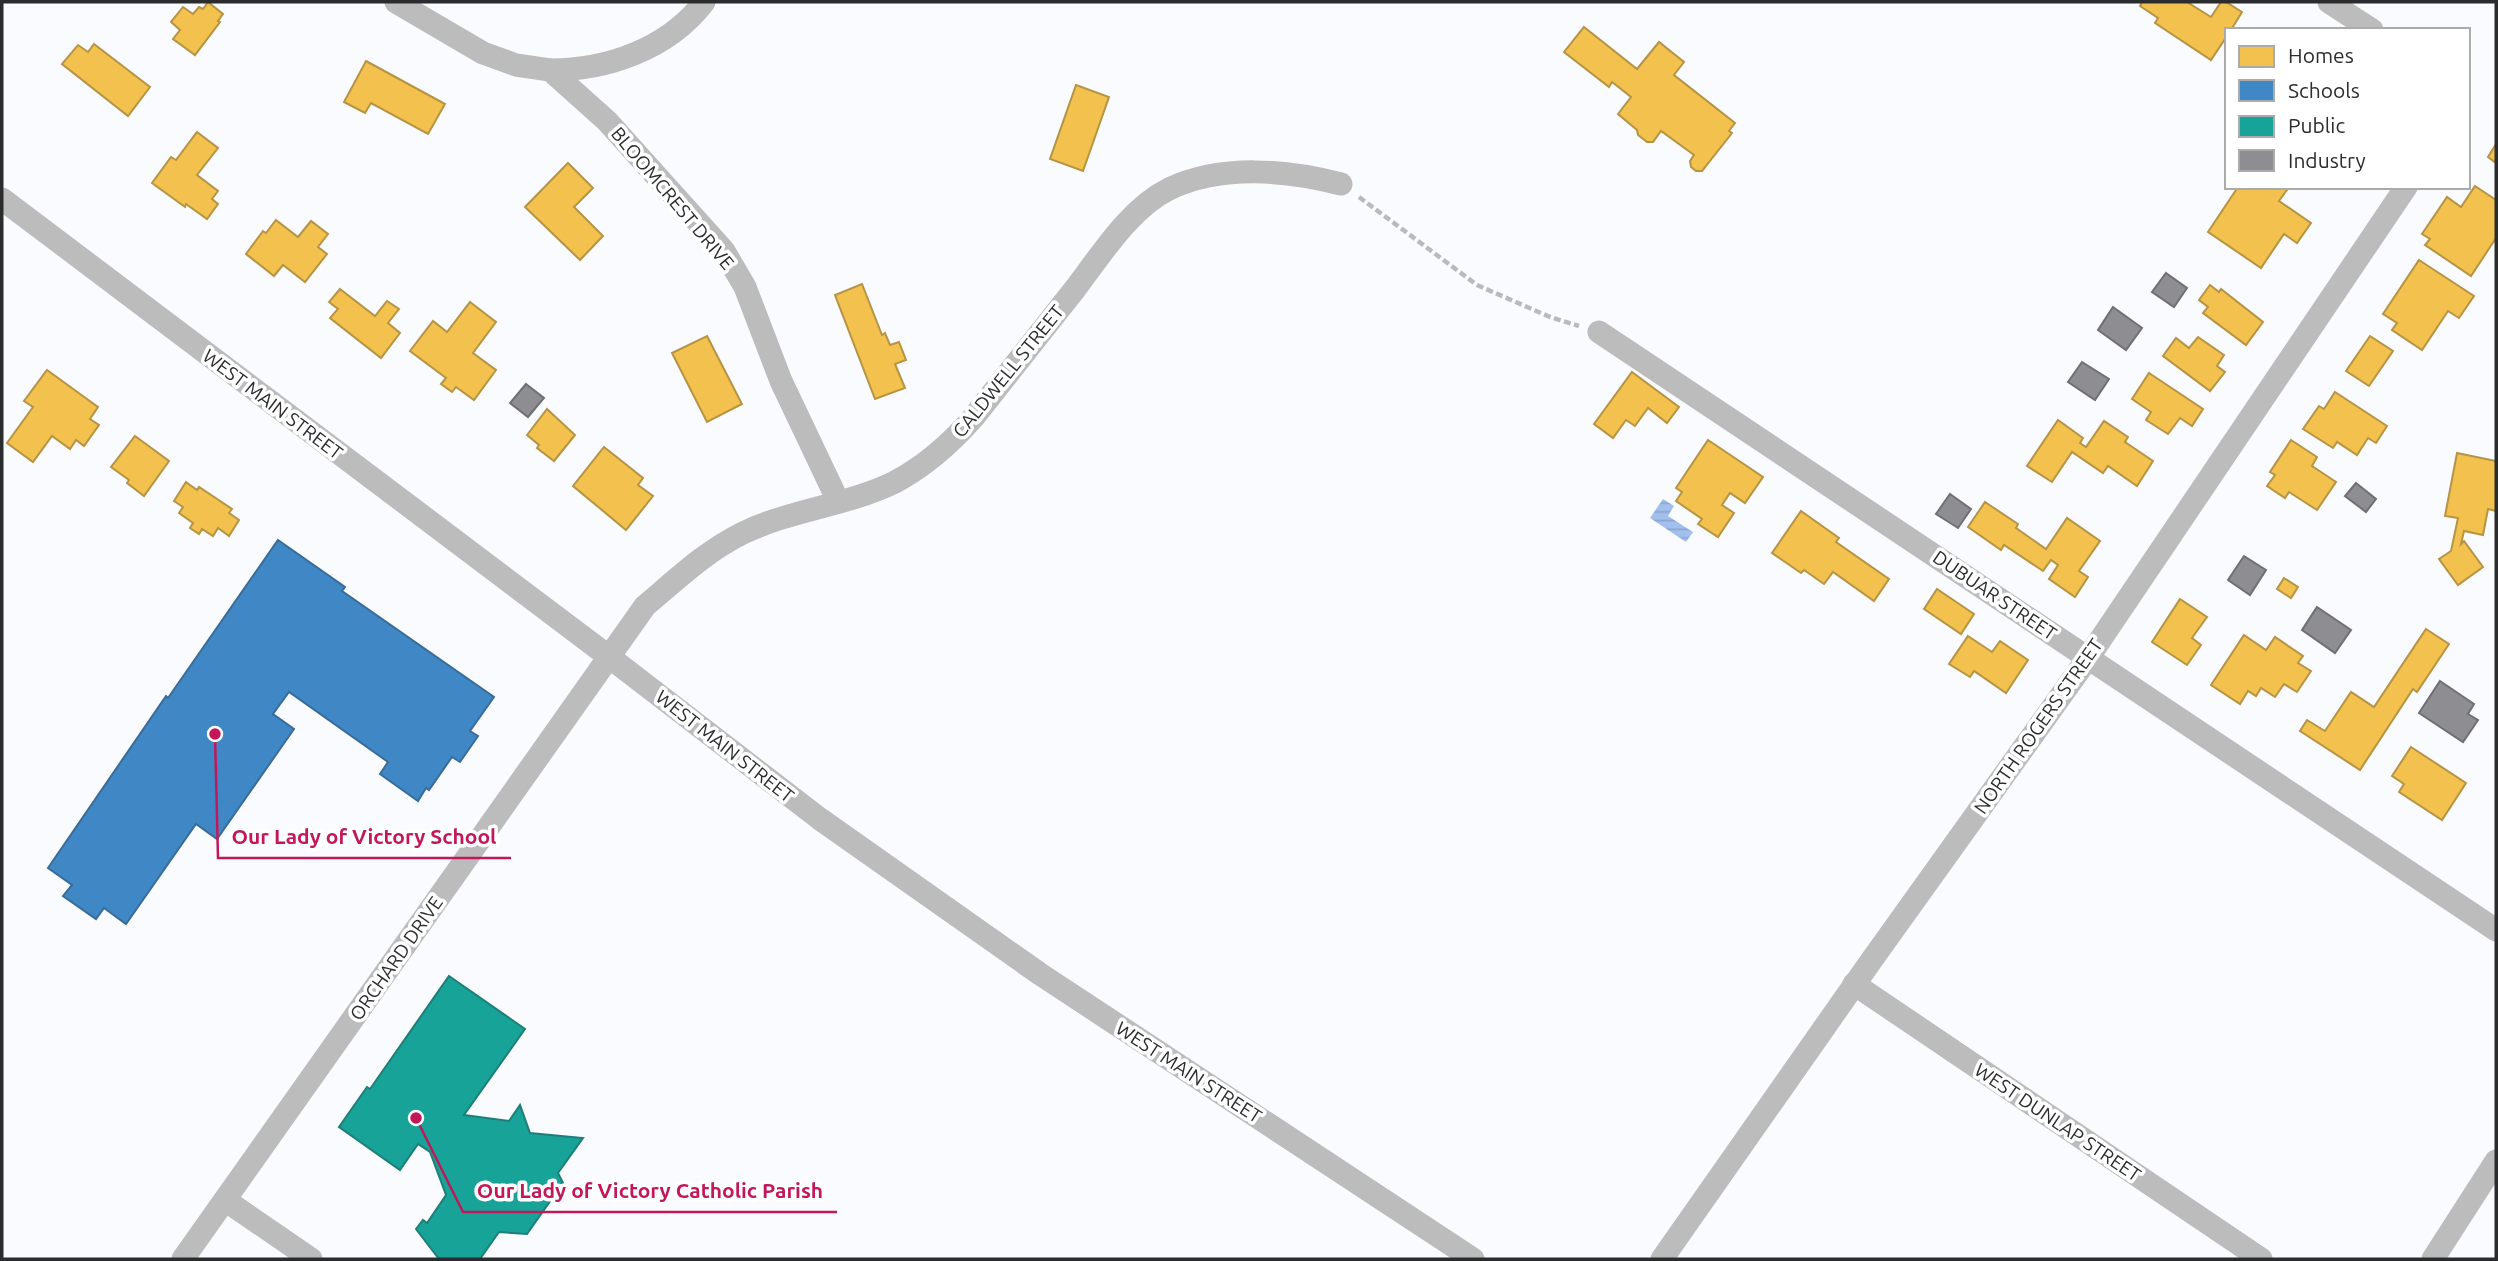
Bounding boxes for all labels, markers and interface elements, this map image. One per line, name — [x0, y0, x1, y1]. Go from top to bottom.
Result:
legend — [2225, 28, 2470, 189]
text: Homes — [2288, 43, 2354, 67]
text: Schools — [2288, 78, 2360, 102]
text: Public — [2288, 113, 2345, 137]
street label: BLOOMCREST DRIVE — [607, 122, 739, 274]
text: Industry — [2288, 148, 2366, 172]
street label: CALDWELL STREET — [948, 300, 1068, 441]
street label: WEST MAIN STREET — [199, 344, 347, 464]
street label: DUBUAR STREET — [1929, 546, 2061, 645]
street label: NORTH ROGERS STREET — [1969, 634, 2107, 818]
street label: WEST MAIN STREET — [652, 685, 799, 807]
callout: Our Lady of Victory School — [218, 816, 511, 858]
text: Our Lady of Victory School — [232, 824, 496, 848]
street label: ORCHARD DRIVE — [345, 892, 447, 1024]
street label: WEST MAIN STREET — [1112, 1017, 1266, 1127]
street label: WEST DUNLAP STREET — [1971, 1058, 2146, 1186]
callout: Our Lady of Victory Catholic Parish — [463, 1170, 837, 1212]
text: Our Lady of Victory Catholic Parish — [477, 1178, 823, 1202]

